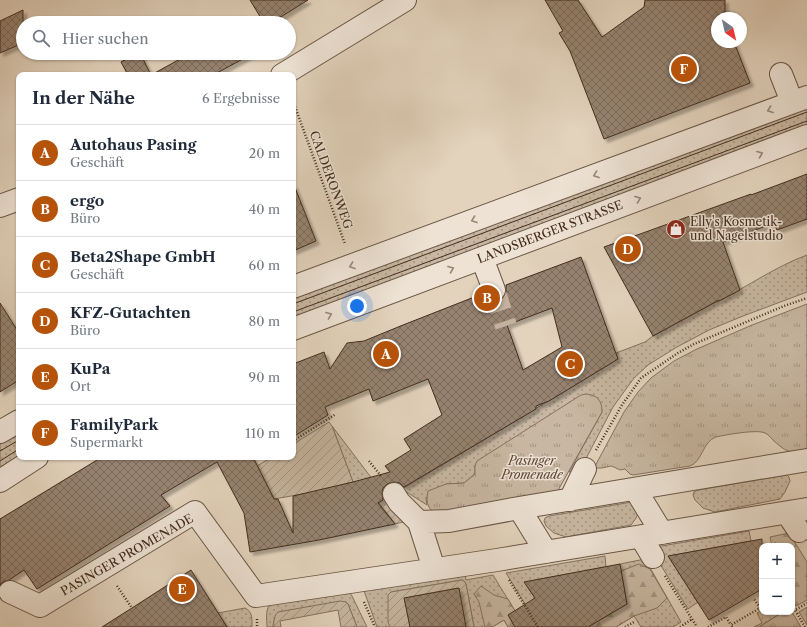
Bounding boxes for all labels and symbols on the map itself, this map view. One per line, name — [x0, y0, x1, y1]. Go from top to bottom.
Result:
north arrow — [711, 12, 747, 48]
pin: F — [671, 54, 697, 84]
one-way arrow — [767, 105, 774, 114]
street label: CALDERONWEG — [307, 129, 356, 231]
one-way arrow — [757, 150, 764, 158]
one-way arrow — [593, 170, 600, 178]
one-way arrow — [635, 196, 642, 204]
street label: LANDSBERGER STRASSE — [475, 197, 625, 266]
place label: Elly's Kosmetik- und Nagelstudio — [690, 214, 783, 243]
one-way arrow — [471, 216, 478, 224]
shop icon: Elly's Kosmetik- und Nagelstudio — [665, 218, 687, 240]
pin: D — [615, 234, 641, 264]
one-way arrow — [349, 261, 356, 269]
one-way arrow — [448, 266, 455, 274]
pin: B — [474, 283, 500, 313]
your location — [347, 296, 367, 316]
one-way arrow — [326, 312, 333, 320]
pin: A — [373, 339, 399, 369]
pin: C — [557, 349, 583, 379]
park label: Pasinger Promenade — [500, 453, 564, 482]
street label: PASINGER PROMENADE — [58, 511, 196, 599]
pin: E — [169, 574, 195, 604]

